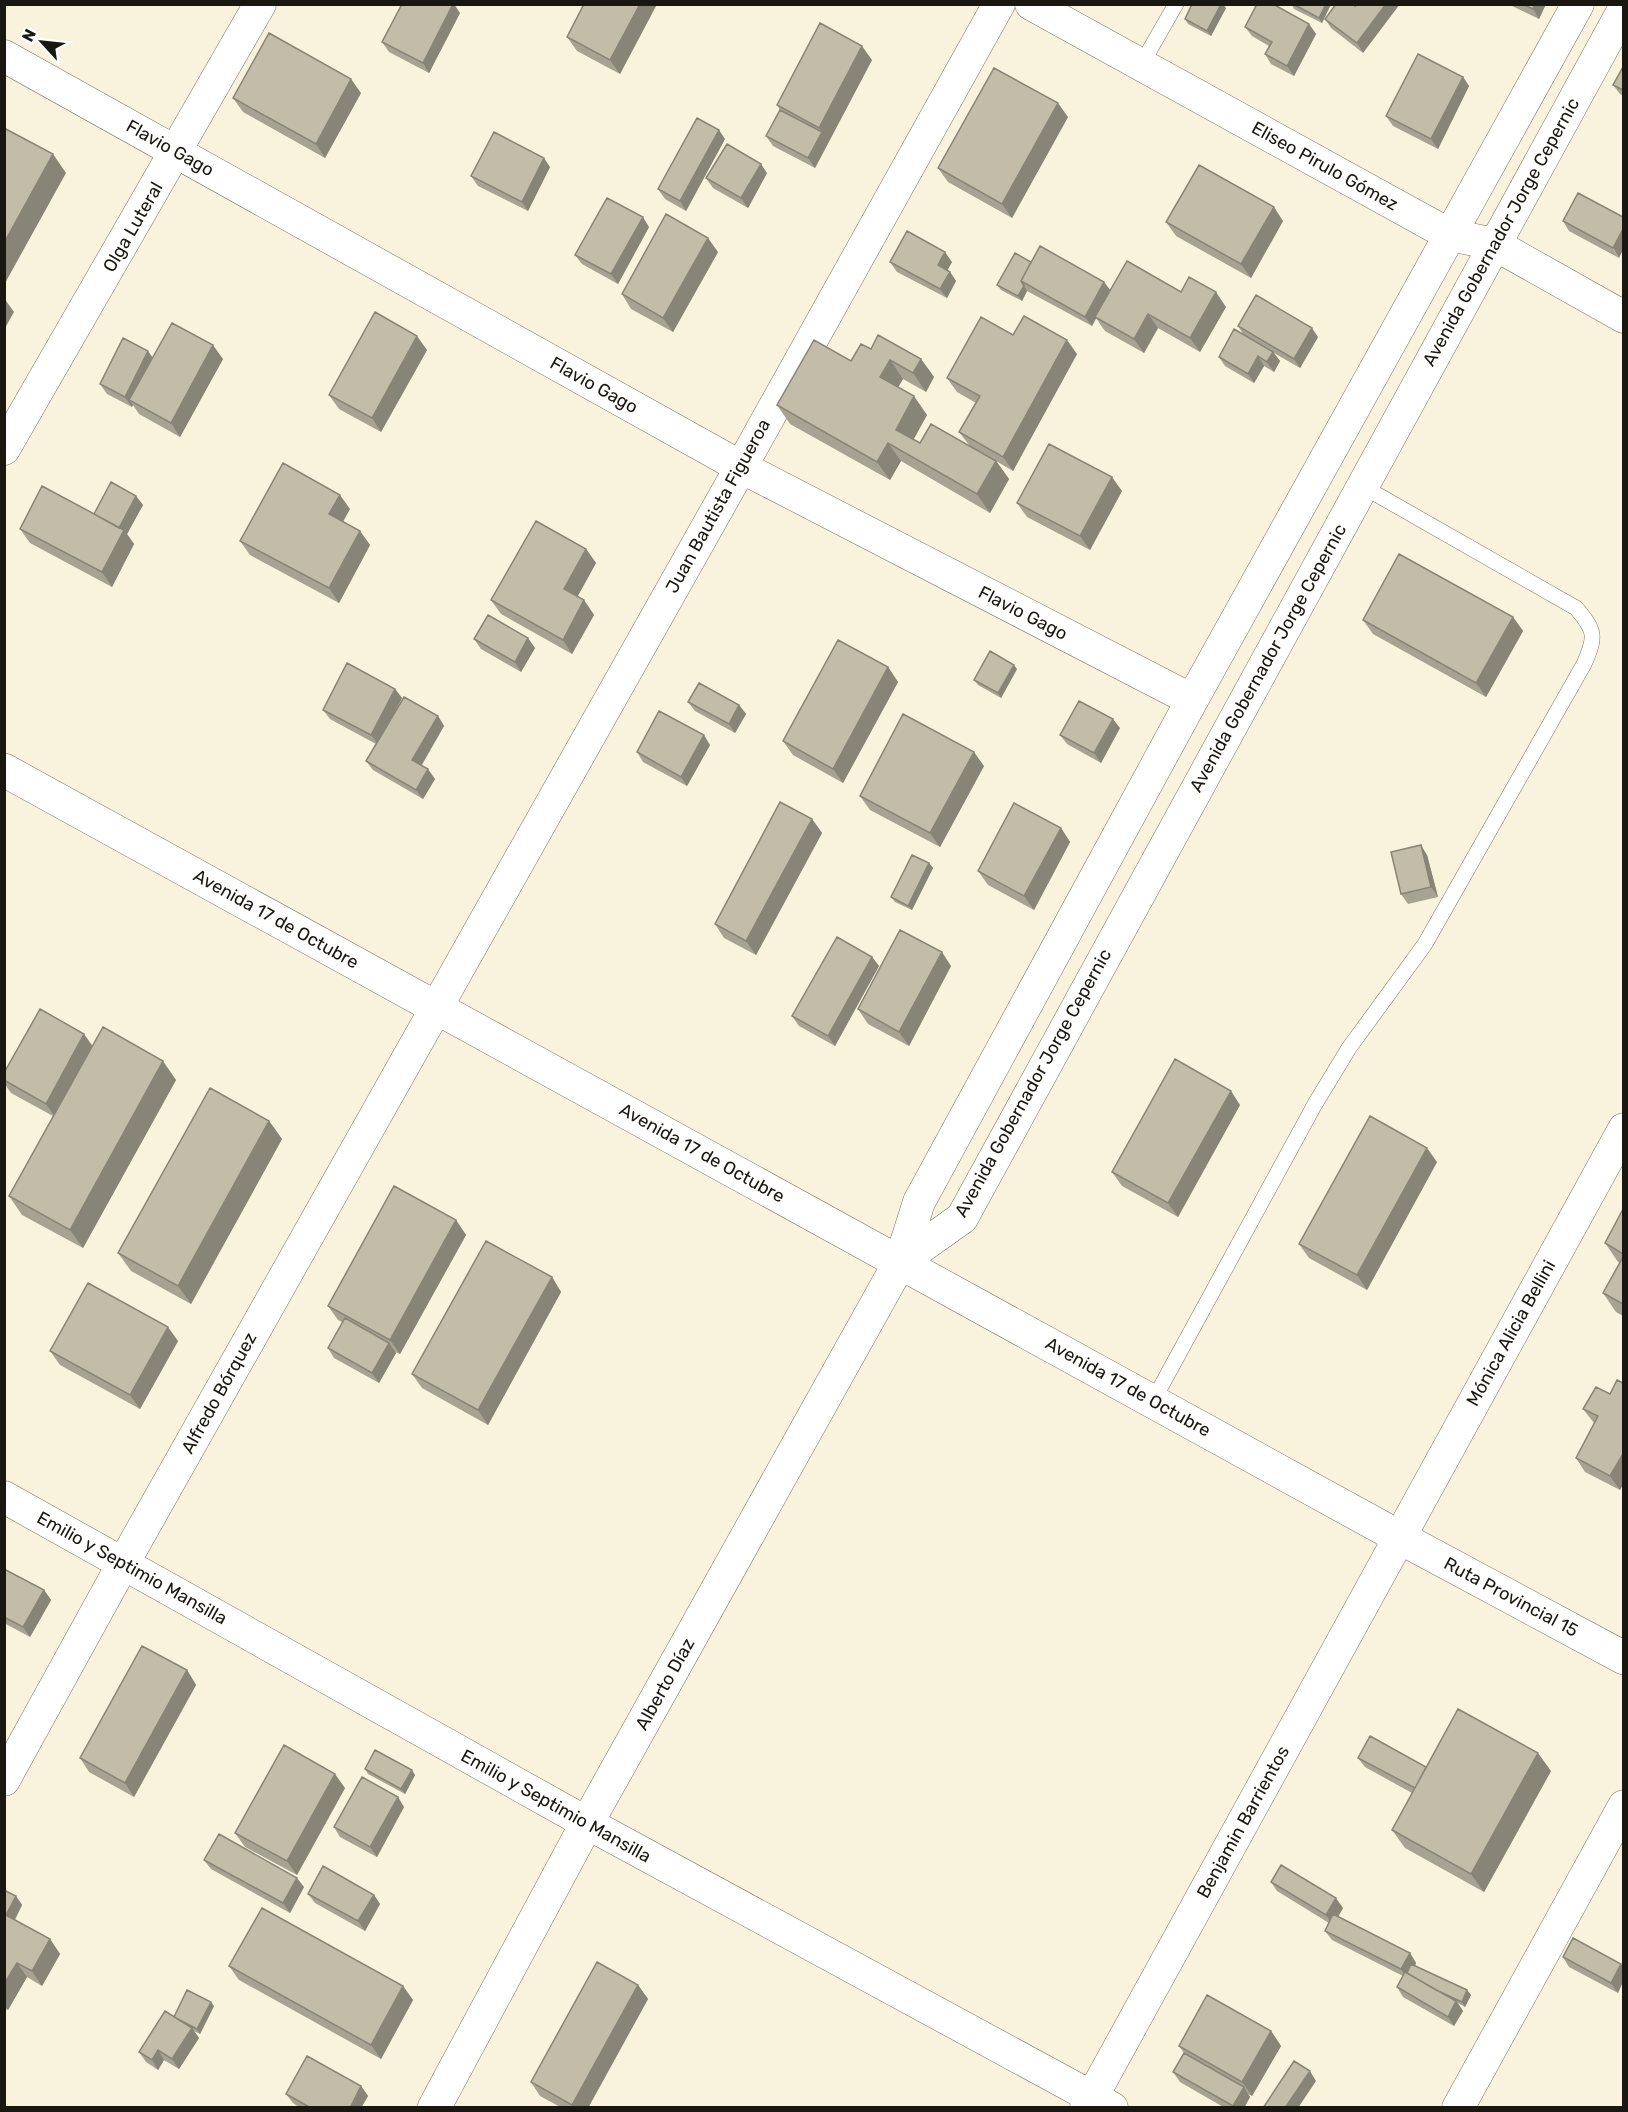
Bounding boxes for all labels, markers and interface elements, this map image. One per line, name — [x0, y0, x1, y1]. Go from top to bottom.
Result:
north arrow — [12, 12, 72, 72]
text: N — [18, 26, 40, 45]
street label: Avenida Gobernador Jorge Cepernic — [1418, 94, 1584, 370]
street label: Flavio Gago — [122, 115, 218, 181]
street label: Eliseo Pirulo Gómez — [1248, 117, 1402, 215]
street label: Olga Luteral — [98, 178, 168, 276]
street label: Flavio Gago — [546, 352, 642, 418]
street label: Juan Bautista Figueroa — [661, 415, 775, 597]
street label: Avenida Gobernador Jorge Cepernic — [1185, 520, 1351, 796]
street label: Flavio Gago — [975, 581, 1071, 645]
street label: Avenida 17 de Octubre — [190, 864, 362, 974]
street label: Avenida Gobernador Jorge Cepernic — [950, 945, 1116, 1221]
street label: Avenida 17 de Octubre — [616, 1098, 788, 1208]
street label: Mónica Alicia Bellini — [1462, 1256, 1560, 1410]
street label: Alfredo Bórquez — [177, 1328, 261, 1458]
street label: Avenida 17 de Octubre — [1042, 1332, 1214, 1442]
street label: Emilio y Septimio Mansilla — [33, 1507, 231, 1629]
street label: Ruta Provincial 15 — [1440, 1552, 1582, 1642]
street label: Alberto Díaz — [631, 1634, 699, 1734]
street label: Benjamin Barrientos — [1192, 1742, 1294, 1902]
street label: Emilio y Septimio Mansilla — [457, 1745, 655, 1867]

